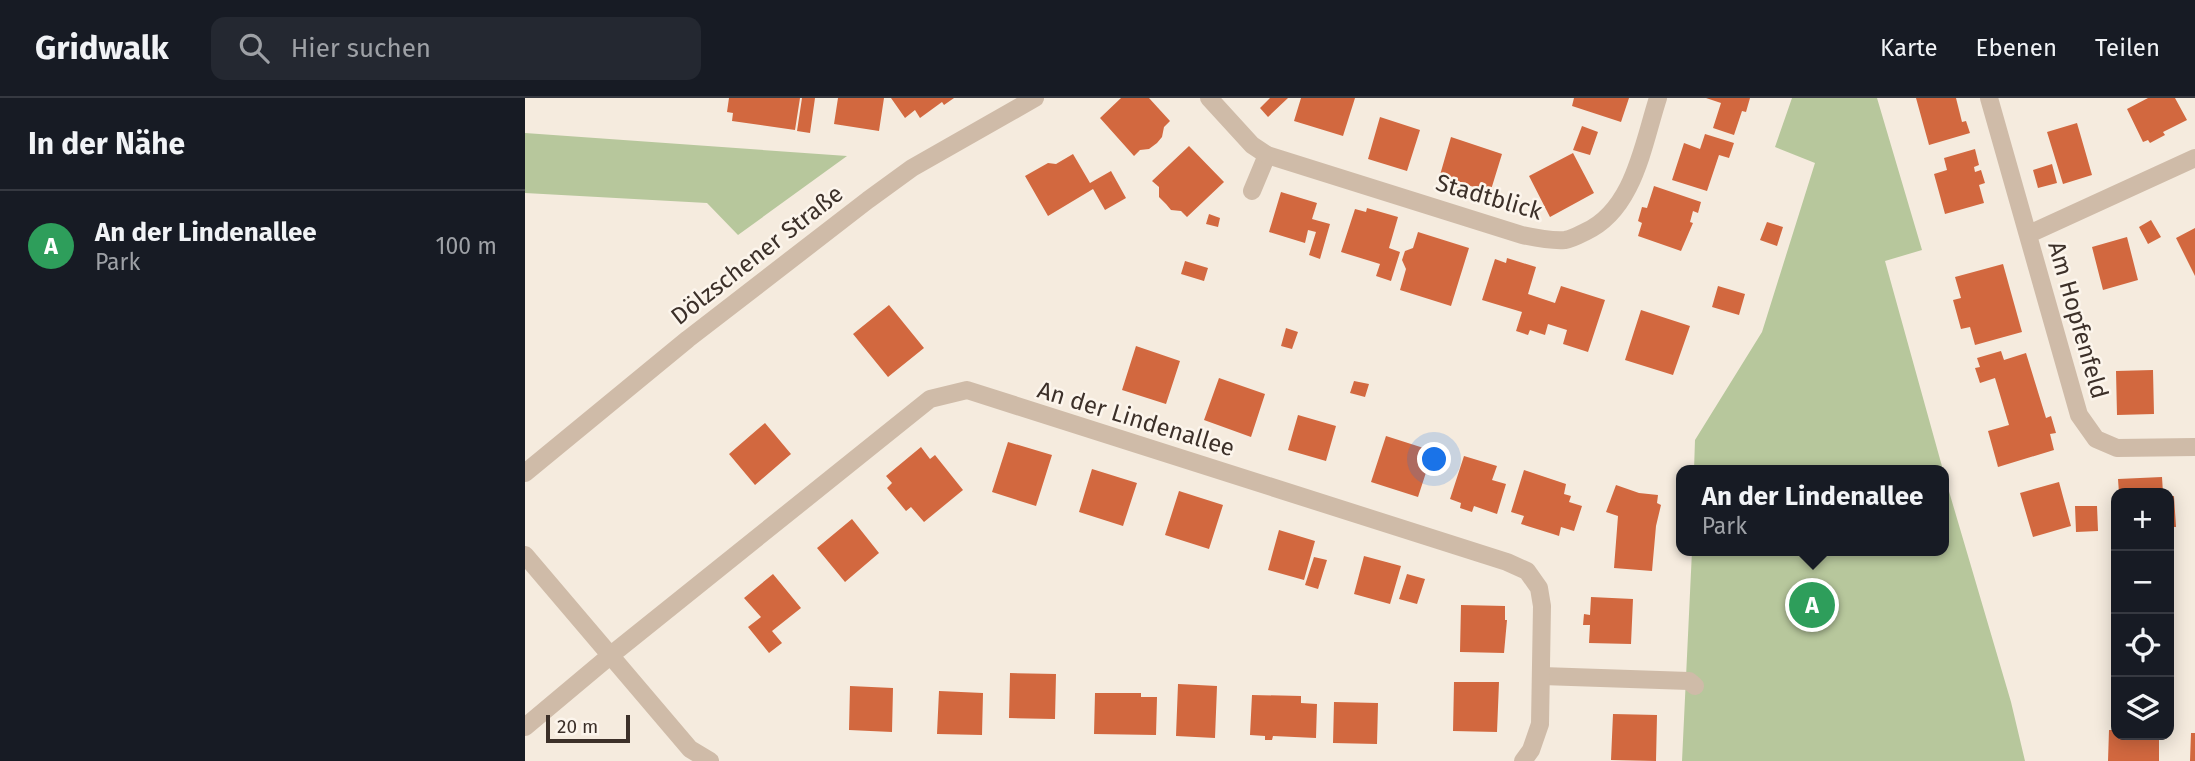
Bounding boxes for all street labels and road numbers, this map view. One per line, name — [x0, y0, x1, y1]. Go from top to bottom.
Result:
street label: Stadtblick — [1433, 168, 1546, 226]
street label: Dölzschener Straße — [666, 179, 848, 331]
street label: Am Hopfenfeld — [2042, 238, 2114, 402]
street label: An der Lindenallee — [1034, 376, 1238, 462]

